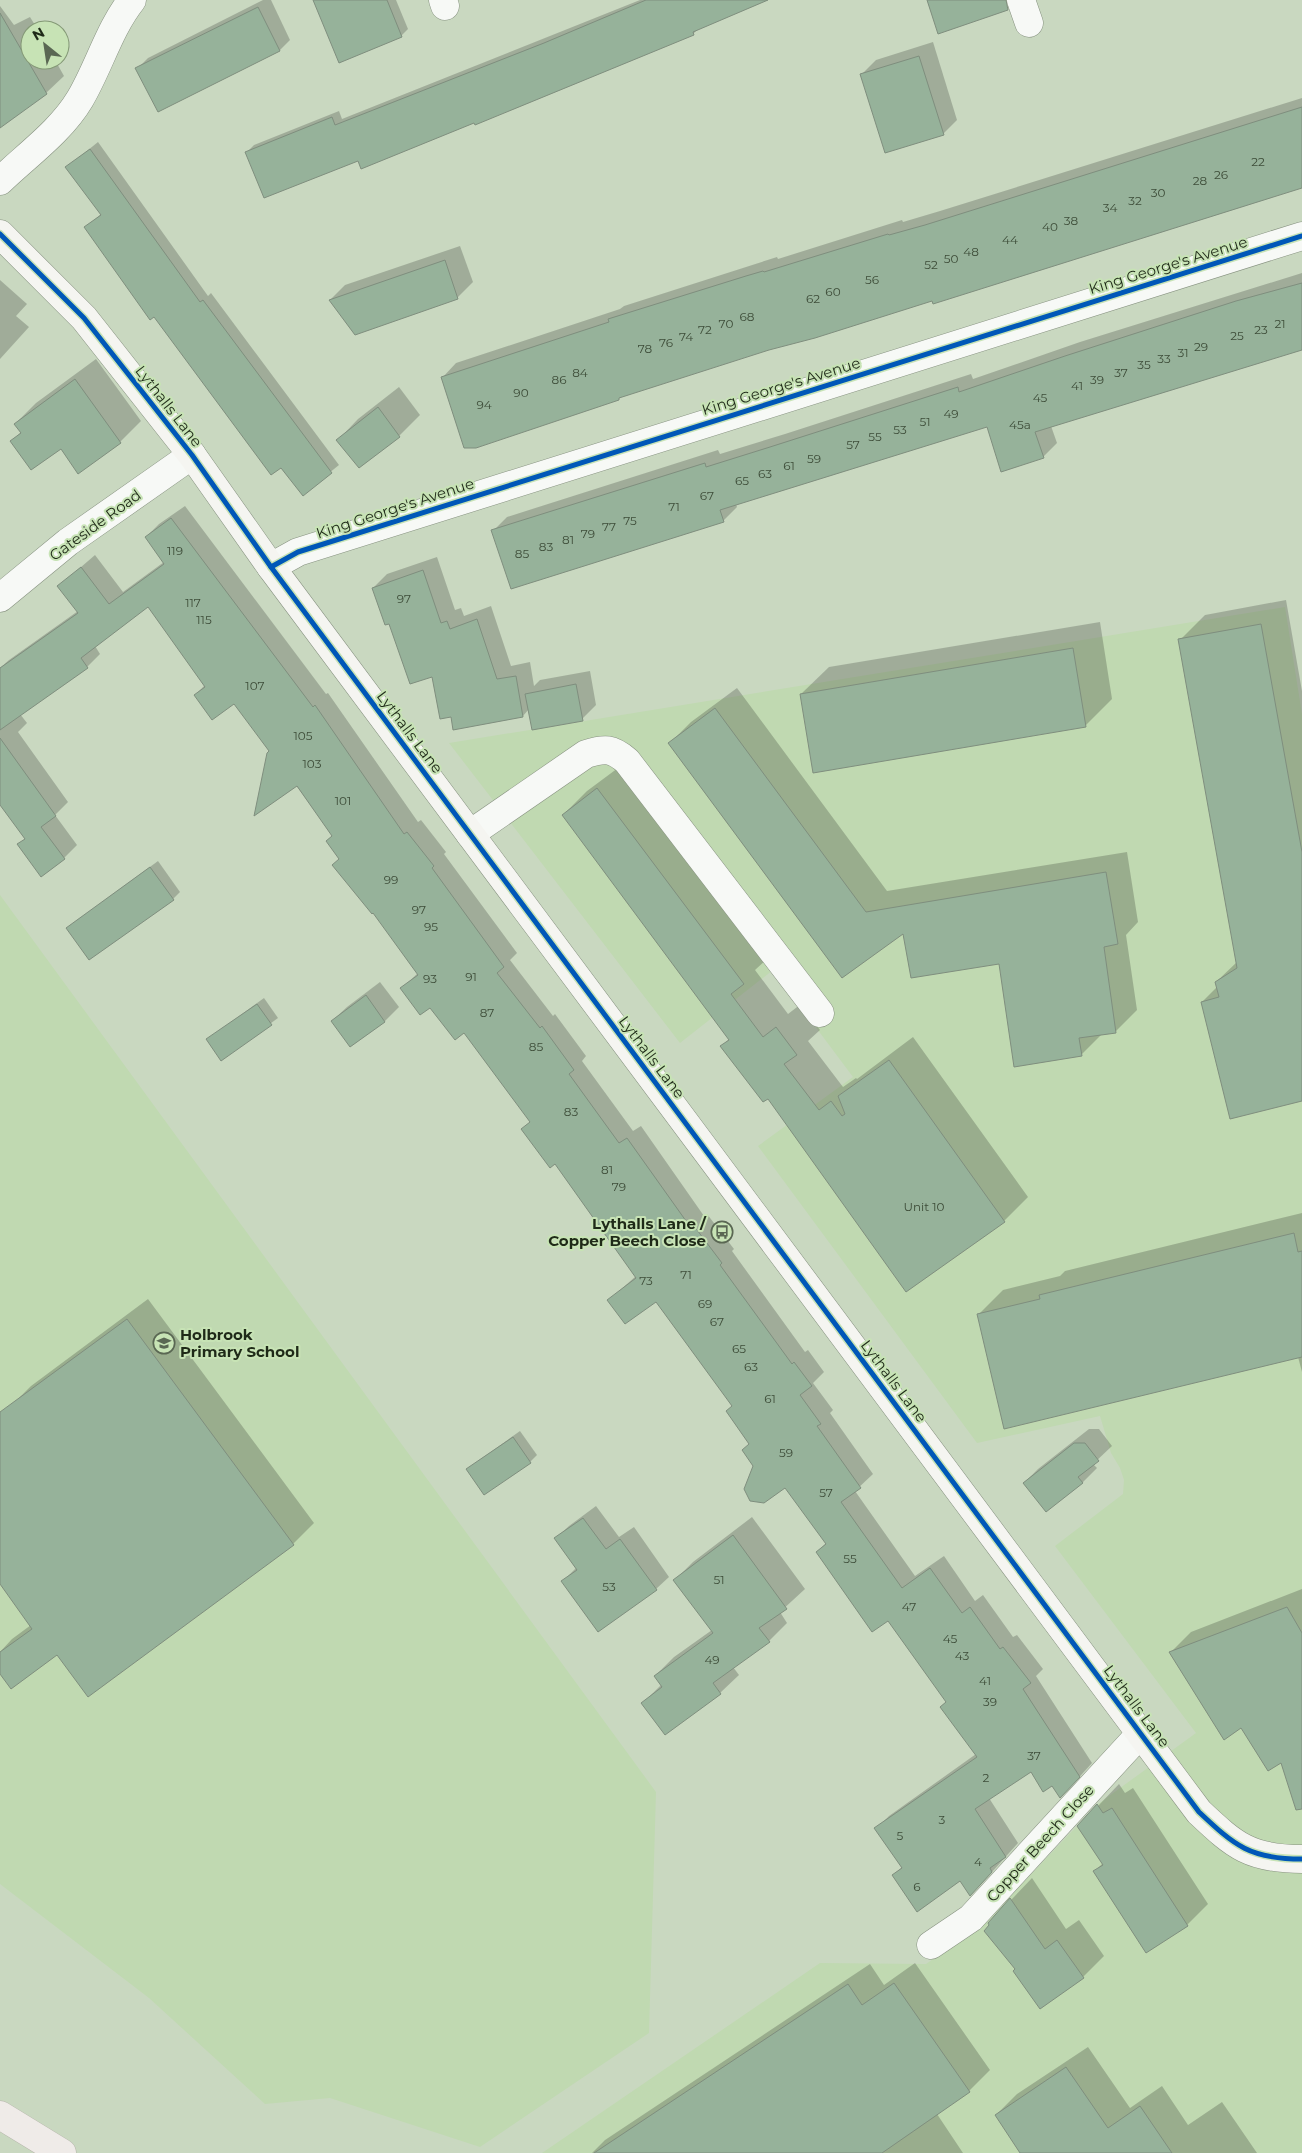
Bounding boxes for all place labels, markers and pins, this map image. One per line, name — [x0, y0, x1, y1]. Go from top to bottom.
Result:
place label: Lythalls Lane / Copper Beech Close — [548, 1214, 707, 1250]
bus stop icon: Lythalls Lane / Copper Beech Close — [710, 1220, 734, 1244]
place label: Holbrook Primary School — [180, 1325, 299, 1361]
school or university icon: Holbrook Primary School — [152, 1331, 176, 1355]

